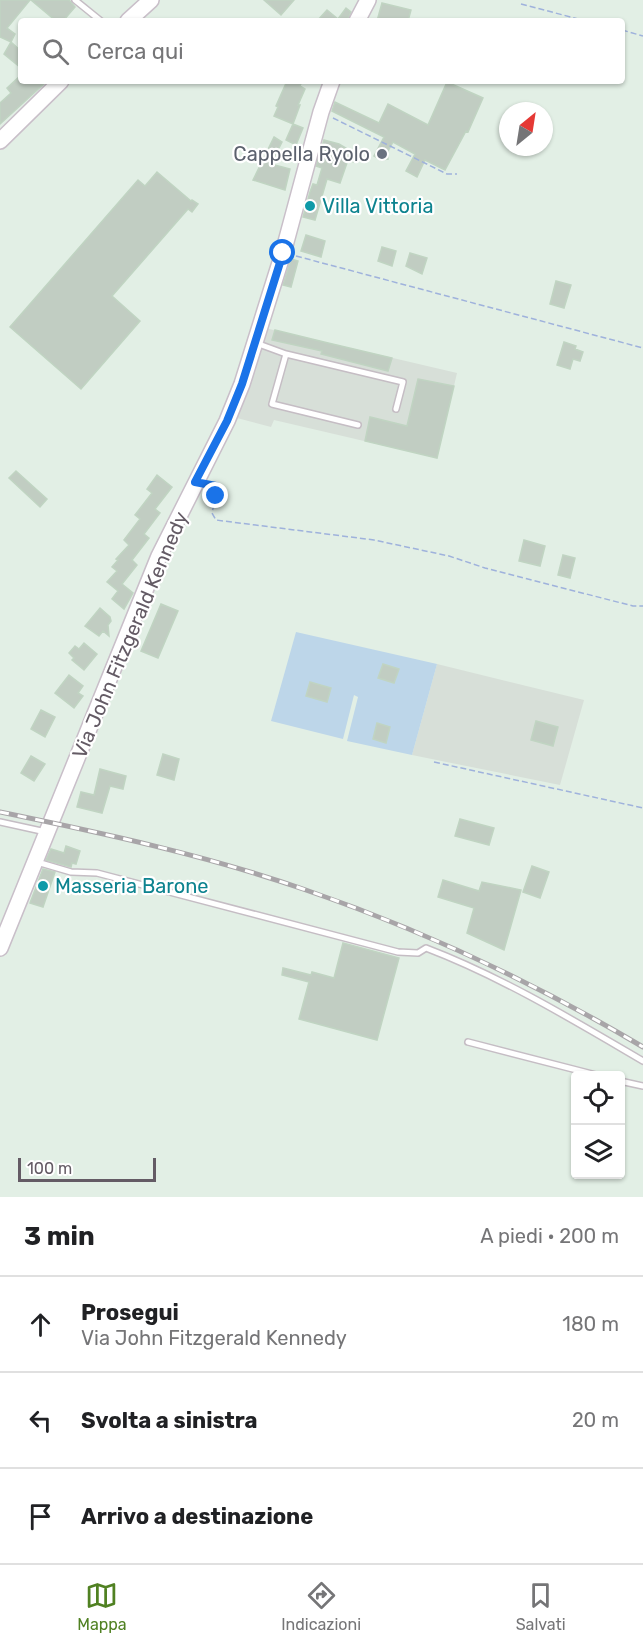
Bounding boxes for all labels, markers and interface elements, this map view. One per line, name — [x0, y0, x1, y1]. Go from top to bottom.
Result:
search box — [18, 18, 625, 84]
icon: search — [39, 35, 72, 68]
text: Cerca qui — [87, 38, 183, 65]
north arrow — [499, 102, 553, 156]
place label: Cappella Ryolo — [233, 142, 370, 166]
marker: Cappella Ryolo — [375, 147, 389, 161]
place label: Villa Vittoria — [322, 194, 433, 218]
marker: Villa Vittoria — [303, 199, 317, 213]
route start — [269, 239, 295, 265]
route end — [202, 482, 228, 508]
street label: Via John Fitzgerald Kennedy — [67, 508, 193, 762]
place label: Masseria Barone — [55, 874, 209, 898]
marker: Masseria Barone — [36, 879, 50, 893]
map controls — [571, 1071, 625, 1179]
button: locate — [571, 1071, 625, 1125]
button: layers — [571, 1125, 625, 1179]
scale bar — [18, 1155, 156, 1182]
text: 100 m — [27, 1159, 72, 1178]
text: 3 min — [24, 1221, 95, 1252]
text: A piedi · 200 m — [480, 1224, 619, 1248]
text: Prosegui — [81, 1299, 179, 1326]
icon: ahead — [24, 1308, 57, 1341]
text: 180 m — [562, 1312, 619, 1336]
text: Via John Fitzgerald Kennedy — [81, 1326, 347, 1350]
icon: left — [24, 1404, 57, 1437]
text: Svolta a sinistra — [81, 1407, 258, 1434]
text: 20 m — [572, 1408, 619, 1432]
icon: arrive — [24, 1500, 57, 1533]
text: Arrivo a destinazione — [81, 1503, 313, 1530]
tab: Mappa — [77, 1579, 127, 1634]
tab: Indicazioni — [281, 1579, 361, 1634]
tab: Salvati — [516, 1579, 566, 1634]

